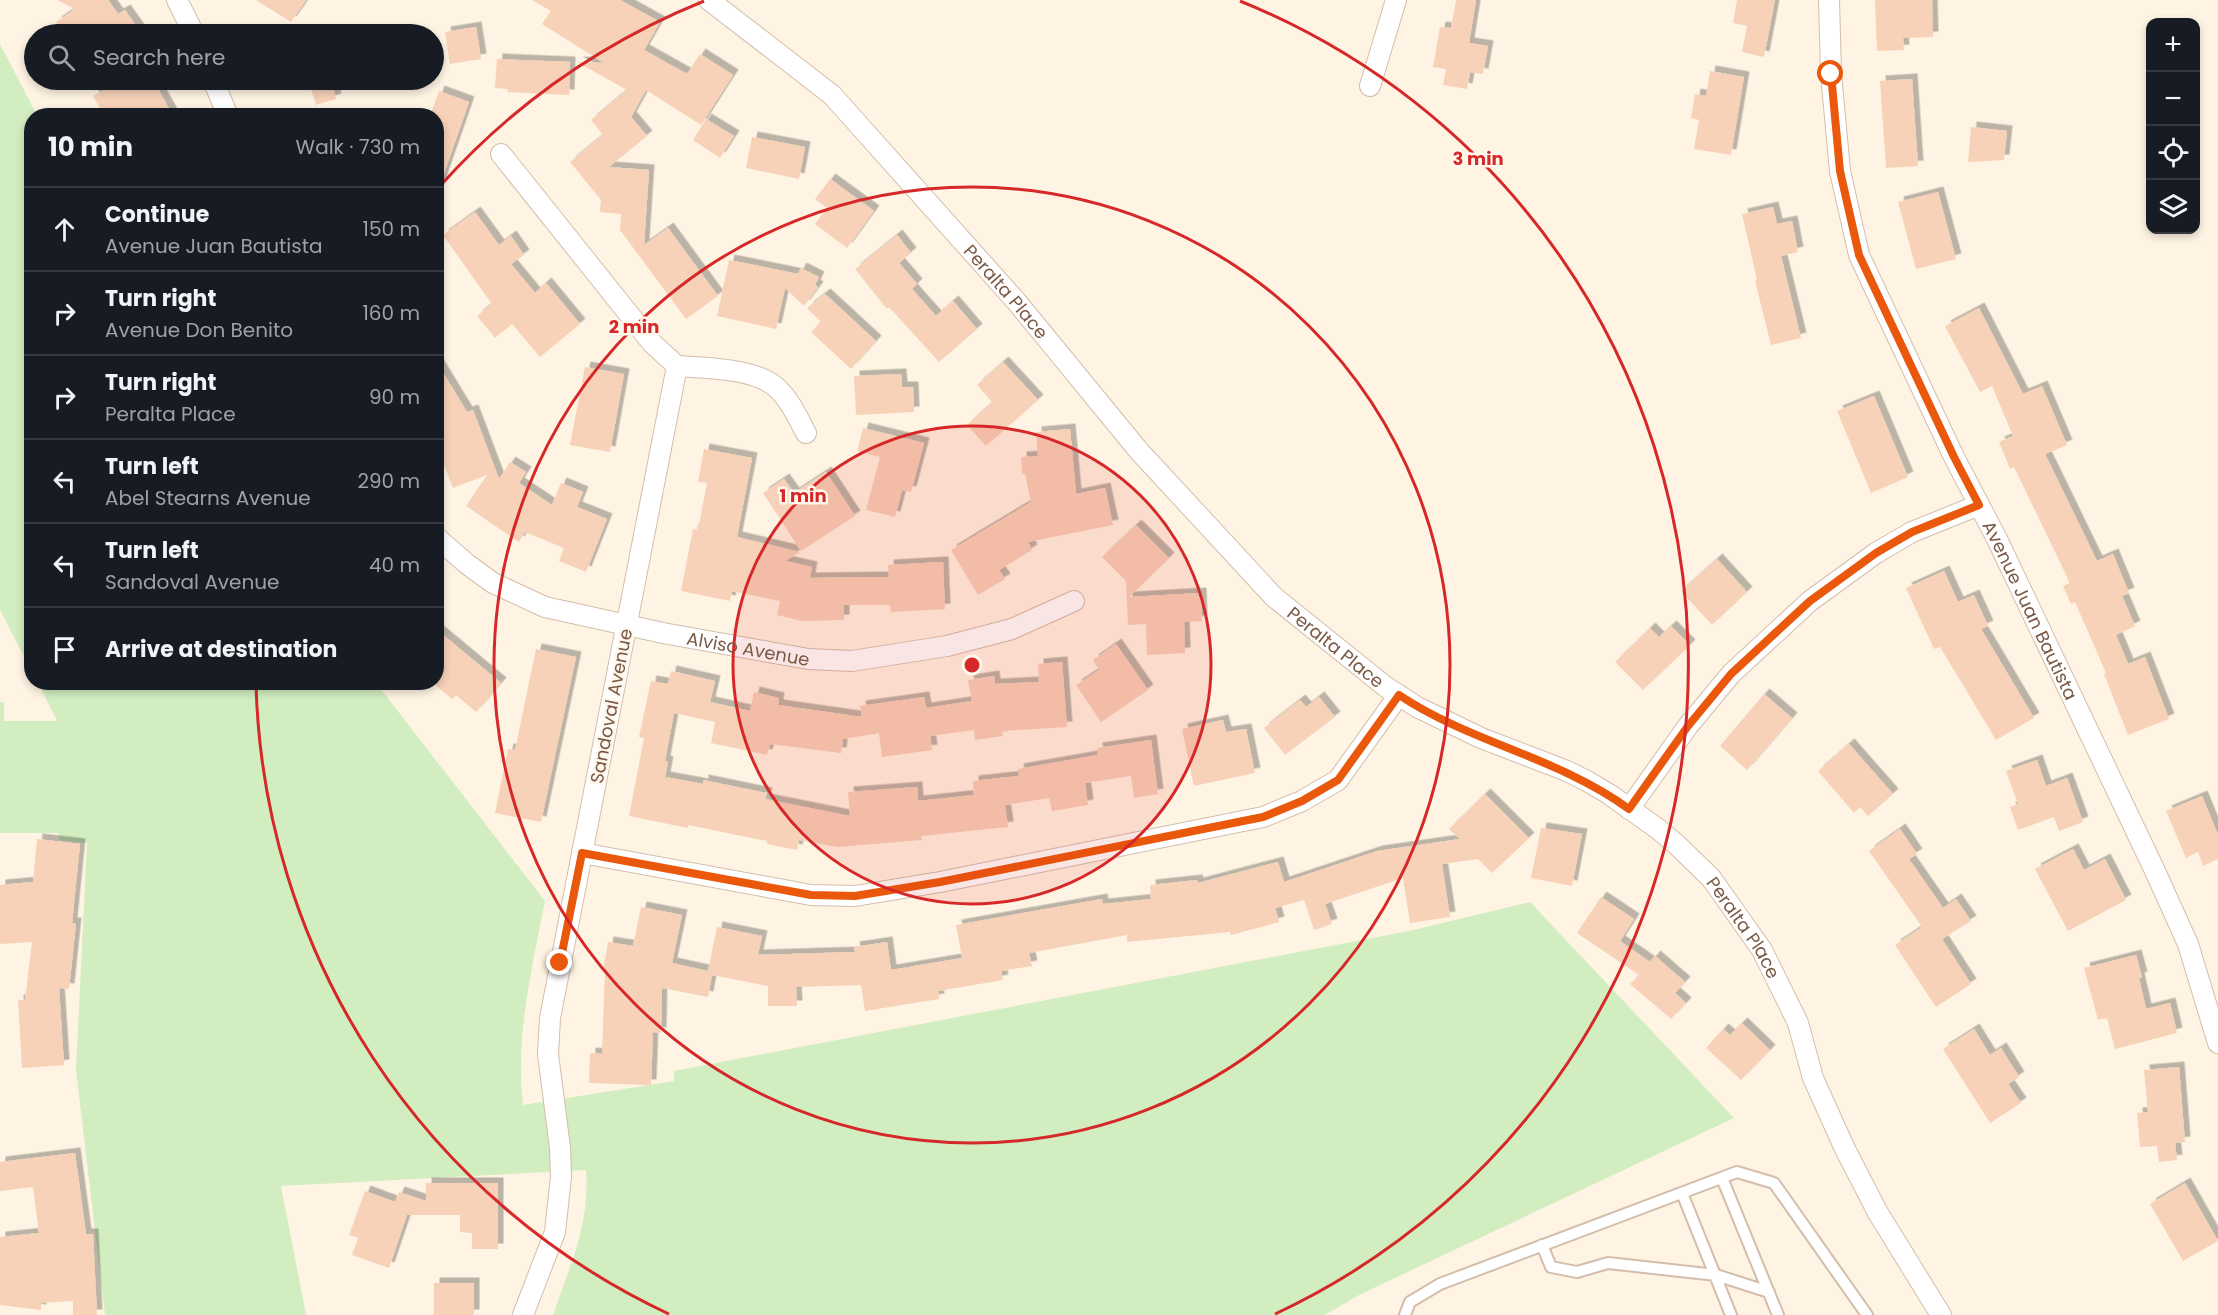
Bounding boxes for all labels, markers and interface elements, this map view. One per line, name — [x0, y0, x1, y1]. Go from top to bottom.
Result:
map controls — [2146, 18, 2200, 234]
button: + — [2146, 18, 2200, 72]
search box — [24, 24, 444, 90]
icon: search — [45, 41, 78, 74]
text: Search here — [93, 42, 226, 73]
route start — [1817, 60, 1843, 86]
button: − — [2146, 72, 2200, 126]
button: locate — [2146, 126, 2200, 180]
text: 10 min — [48, 129, 133, 165]
text: Walk · 730 m — [296, 133, 420, 161]
text: 3 min — [1452, 146, 1504, 171]
button: layers — [2146, 180, 2200, 234]
text: Continue — [105, 199, 209, 230]
icon: ahead — [48, 213, 81, 246]
text: 150 m — [363, 215, 420, 243]
text: Avenue Juan Bautista — [105, 232, 323, 260]
street label: Peralta Place — [958, 239, 1054, 344]
text: Turn right — [105, 283, 216, 314]
icon: right — [48, 297, 81, 330]
text: 160 m — [362, 299, 420, 327]
text: 2 min — [609, 314, 659, 339]
text: Avenue Don Benito — [105, 316, 293, 344]
text: Turn right — [105, 367, 216, 398]
icon: right — [48, 381, 81, 414]
text: 90 m — [369, 383, 420, 411]
text: Peralta Place — [105, 400, 236, 428]
text: Turn left — [105, 451, 199, 482]
icon: left — [48, 465, 81, 498]
text: 290 m — [357, 467, 420, 495]
text: 1 min — [779, 483, 827, 508]
text: Abel Stearns Avenue — [105, 484, 311, 512]
street label: Avenue Juan Bautista — [1977, 516, 2084, 704]
text: Turn left — [105, 535, 199, 566]
icon: left — [48, 549, 81, 582]
text: 40 m — [369, 551, 420, 579]
text: Sandoval Avenue — [105, 568, 279, 596]
street label: Peralta Place — [1282, 600, 1390, 693]
street label: Alviso Avenue — [685, 625, 812, 672]
street label: Sandoval Avenue — [584, 627, 638, 785]
icon: arrive — [48, 633, 81, 666]
text: Arrive at destination — [105, 634, 337, 665]
centre of rings — [962, 655, 982, 675]
street label: Peralta Place — [1701, 871, 1786, 982]
route end — [546, 949, 572, 975]

